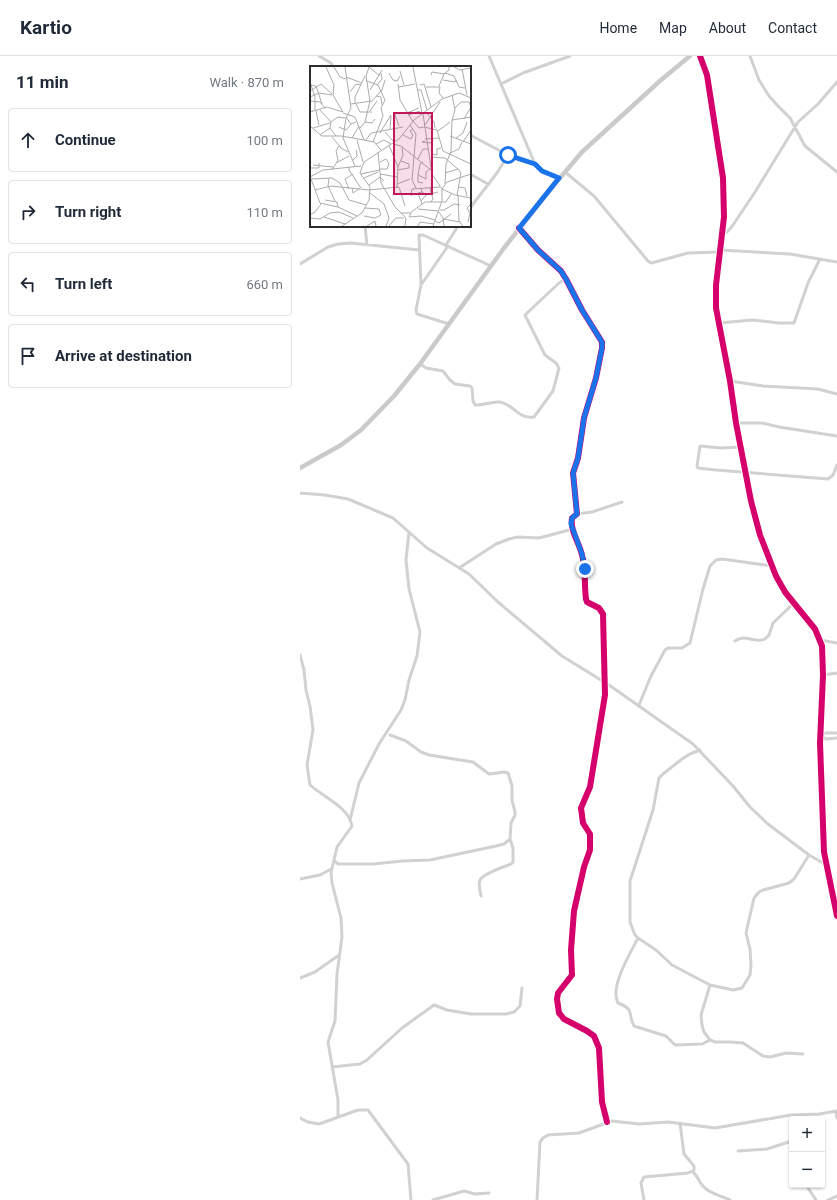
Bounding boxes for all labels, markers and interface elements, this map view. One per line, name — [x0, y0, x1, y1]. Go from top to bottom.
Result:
text: Kartio — [20, 16, 72, 39]
text: Home — [599, 20, 637, 36]
text: Map — [659, 20, 687, 36]
text: About — [709, 20, 746, 36]
text: Contact — [768, 20, 817, 36]
inset map — [310, 66, 471, 227]
text: 11 min — [16, 72, 69, 92]
text: Walk · 870 m — [209, 75, 284, 90]
icon: ahead — [17, 129, 39, 151]
text: Continue — [55, 131, 116, 149]
text: 100 m — [246, 133, 283, 148]
route start — [499, 146, 517, 164]
icon: right — [17, 201, 39, 223]
text: Turn right — [55, 203, 121, 221]
text: 110 m — [246, 205, 283, 220]
icon: left — [17, 273, 39, 295]
text: Turn left — [55, 275, 112, 293]
text: 660 m — [246, 277, 283, 292]
icon: arrive — [17, 345, 39, 367]
text: Arrive at destination — [55, 347, 192, 365]
route end — [576, 560, 594, 578]
map controls — [789, 1116, 825, 1188]
button: + — [789, 1116, 825, 1152]
button: − — [789, 1152, 825, 1188]

